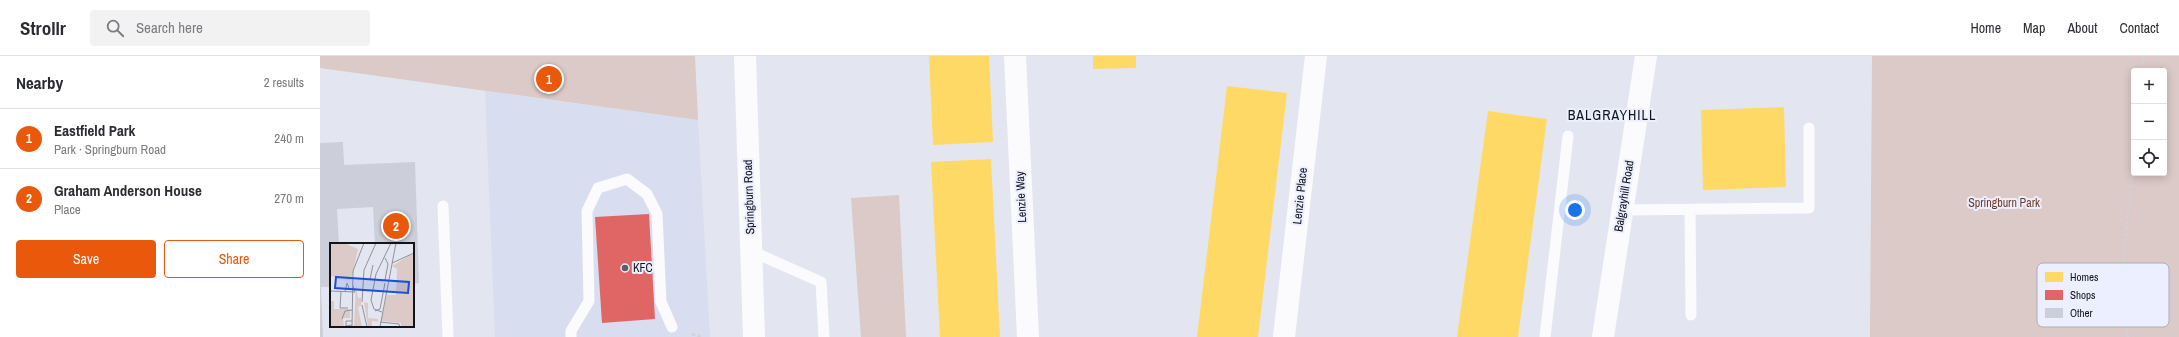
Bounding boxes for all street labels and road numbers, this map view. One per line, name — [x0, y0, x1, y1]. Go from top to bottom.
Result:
street label: Springburn Road — [740, 159, 758, 235]
street label: Balgrayhill Road — [1610, 159, 1638, 233]
street label: Lenzie Place — [1289, 167, 1311, 225]
street label: Lenzie Way — [1012, 171, 1030, 223]

